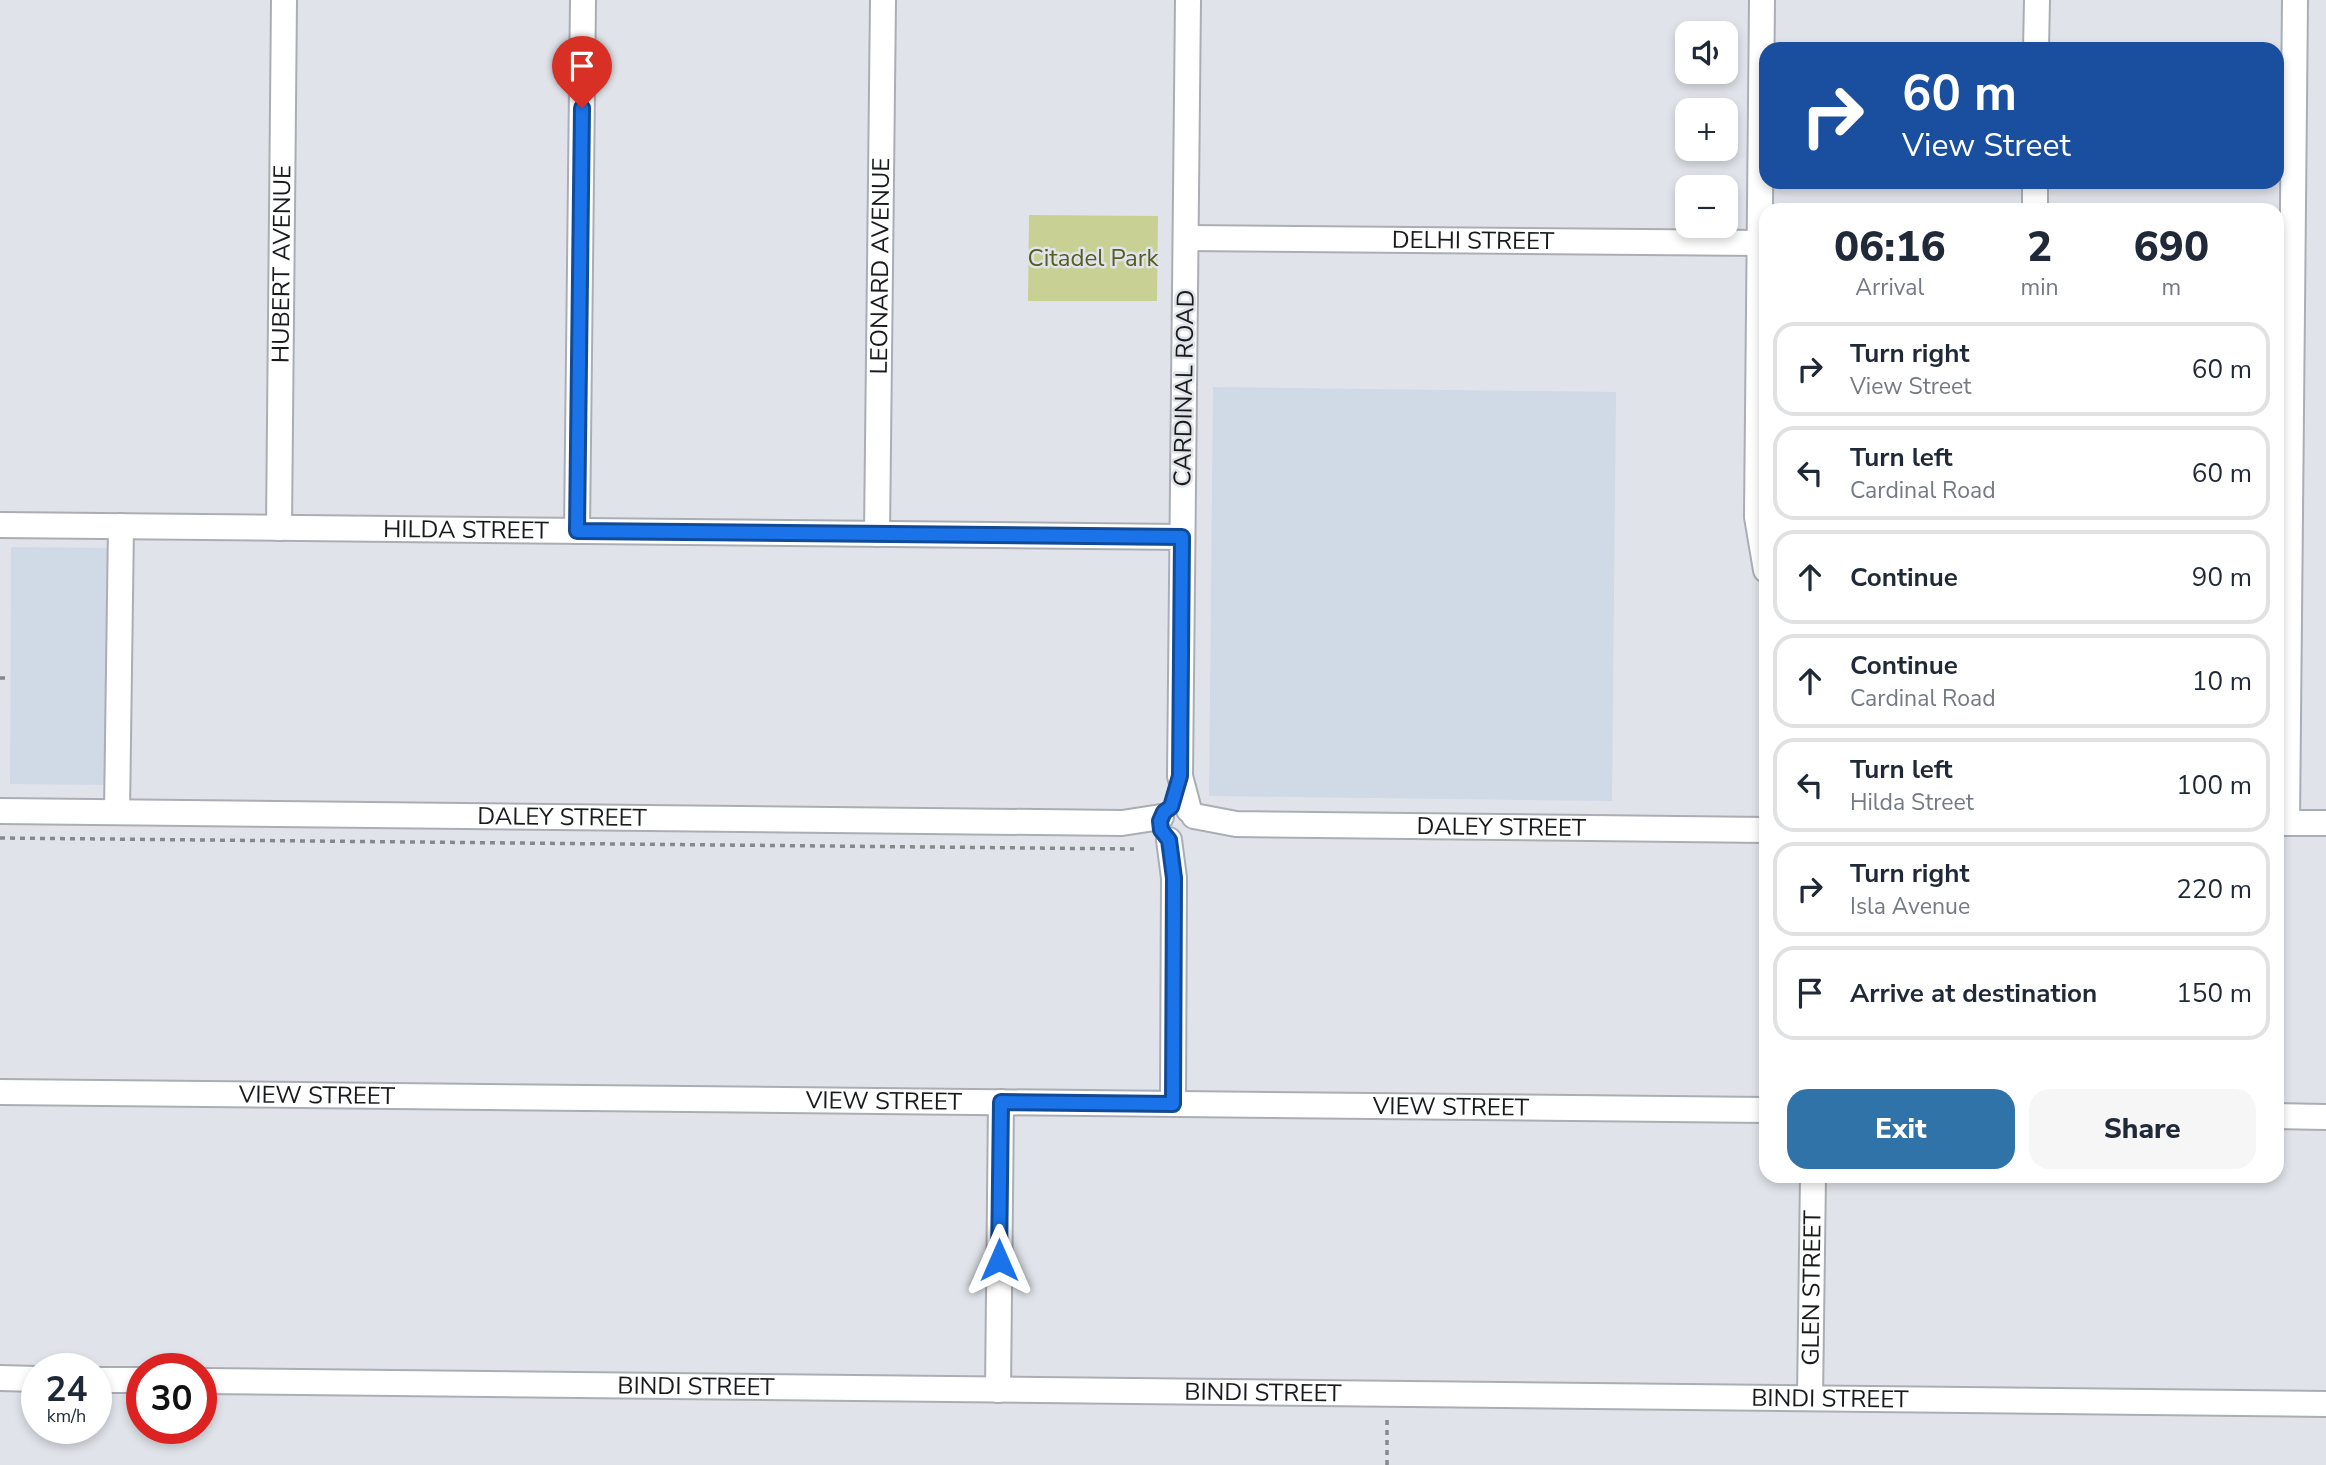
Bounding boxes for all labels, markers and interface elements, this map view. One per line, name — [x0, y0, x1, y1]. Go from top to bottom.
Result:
map controls — [1675, 21, 1738, 238]
button: sound — [1675, 21, 1738, 84]
pin — [552, 36, 612, 108]
icon: arrive — [563, 47, 601, 85]
text: 60 m — [1902, 60, 2017, 127]
icon: right — [1787, 70, 1878, 161]
button: + — [1675, 98, 1738, 161]
text: View Street — [1902, 124, 2071, 167]
street label: LEONARD AVENUE — [863, 158, 897, 375]
street label: HUBERT AVENUE — [265, 165, 298, 363]
button: − — [1675, 175, 1738, 238]
text: 06:16 — [1834, 219, 1946, 276]
text: 2 — [2027, 219, 2052, 276]
text: 690 — [2134, 219, 2209, 276]
street label: DELHI STREET — [1392, 224, 1555, 257]
park label: Citadel Park — [1028, 242, 1159, 274]
text: Arrival — [1855, 272, 1924, 303]
text: min — [2021, 272, 2059, 303]
text: m — [2161, 272, 2181, 303]
street label: CARDINAL ROAD — [1166, 289, 1202, 487]
text: Turn right — [1850, 336, 1969, 371]
icon: right — [1791, 350, 1829, 388]
text: 60 m — [2192, 352, 2252, 387]
text: View Street — [1850, 371, 1971, 402]
text: Turn left — [1850, 440, 1953, 475]
icon: left — [1791, 454, 1829, 492]
text: 60 m — [2192, 456, 2252, 491]
text: Cardinal Road — [1850, 475, 1996, 506]
street label: HILDA STREET — [383, 513, 550, 547]
icon: ahead — [1791, 558, 1829, 596]
text: Continue — [1850, 560, 1958, 595]
text: 90 m — [2192, 560, 2252, 595]
text: Continue — [1850, 648, 1958, 683]
icon: ahead — [1791, 662, 1829, 700]
text: 10 m — [2192, 664, 2252, 699]
text: Cardinal Road — [1850, 683, 1996, 714]
text: Turn left — [1850, 752, 1953, 787]
icon: left — [1791, 766, 1829, 804]
text: 100 m — [2176, 768, 2252, 803]
text: Hilda Street — [1850, 787, 1974, 818]
street label: DALEY STREET — [477, 800, 647, 834]
street label: DALEY STREET — [1416, 810, 1587, 844]
text: Turn right — [1850, 856, 1969, 891]
icon: right — [1791, 870, 1829, 908]
text: 220 m — [2176, 872, 2252, 907]
text: Isla Avenue — [1850, 891, 1970, 922]
icon: arrive — [1791, 974, 1829, 1012]
text: Arrive at destination — [1850, 976, 2097, 1011]
text: 150 m — [2176, 976, 2252, 1011]
street label: VIEW STREET — [238, 1078, 396, 1112]
street label: VIEW STREET — [805, 1084, 963, 1118]
button: Exit — [1787, 1089, 2015, 1169]
button: Share — [2029, 1089, 2256, 1169]
street label: VIEW STREET — [1372, 1090, 1530, 1124]
street label: GLEN STREET — [1794, 1210, 1829, 1366]
position arrow — [962, 1223, 1036, 1297]
speed limit sign: 30 — [126, 1353, 217, 1444]
text: 24 — [45, 1366, 88, 1413]
street label: BINDI STREET — [617, 1370, 775, 1403]
street label: BINDI STREET — [1184, 1376, 1342, 1409]
street label: BINDI STREET — [1751, 1382, 1909, 1415]
text: km/h — [47, 1404, 86, 1428]

